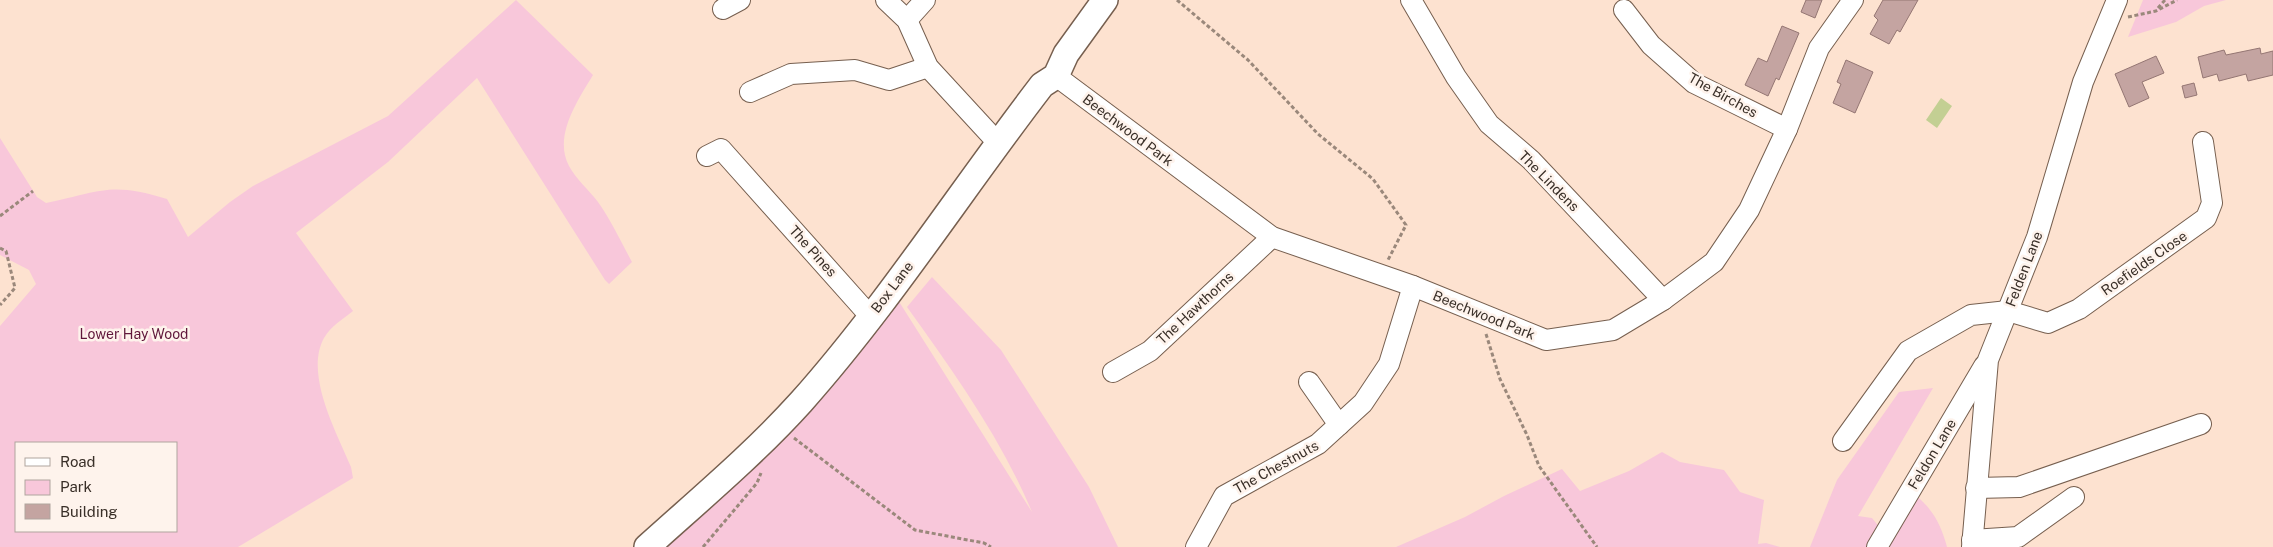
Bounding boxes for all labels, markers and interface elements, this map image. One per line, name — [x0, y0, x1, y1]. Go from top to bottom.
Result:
street label: The Birches — [1686, 69, 1760, 121]
street label: Beechwood Park — [1080, 91, 1176, 169]
street label: The Lindens — [1516, 148, 1582, 214]
street label: The Pines — [786, 222, 840, 280]
street label: Roefields Close — [2098, 228, 2190, 298]
street label: Felden Lane — [2002, 229, 2046, 309]
street label: Box Lane — [868, 258, 916, 316]
street label: The Hawthorns — [1153, 268, 1237, 348]
street label: Beechwood Park — [1431, 287, 1538, 343]
park label: Lower Hay Wood — [80, 326, 188, 342]
street label: Feldon Lane — [1905, 416, 1959, 492]
street label: The Chestnuts — [1231, 437, 1321, 497]
legend — [15, 442, 178, 532]
text: Road — [60, 453, 96, 470]
text: Park — [60, 478, 92, 495]
text: Building — [60, 503, 118, 520]

